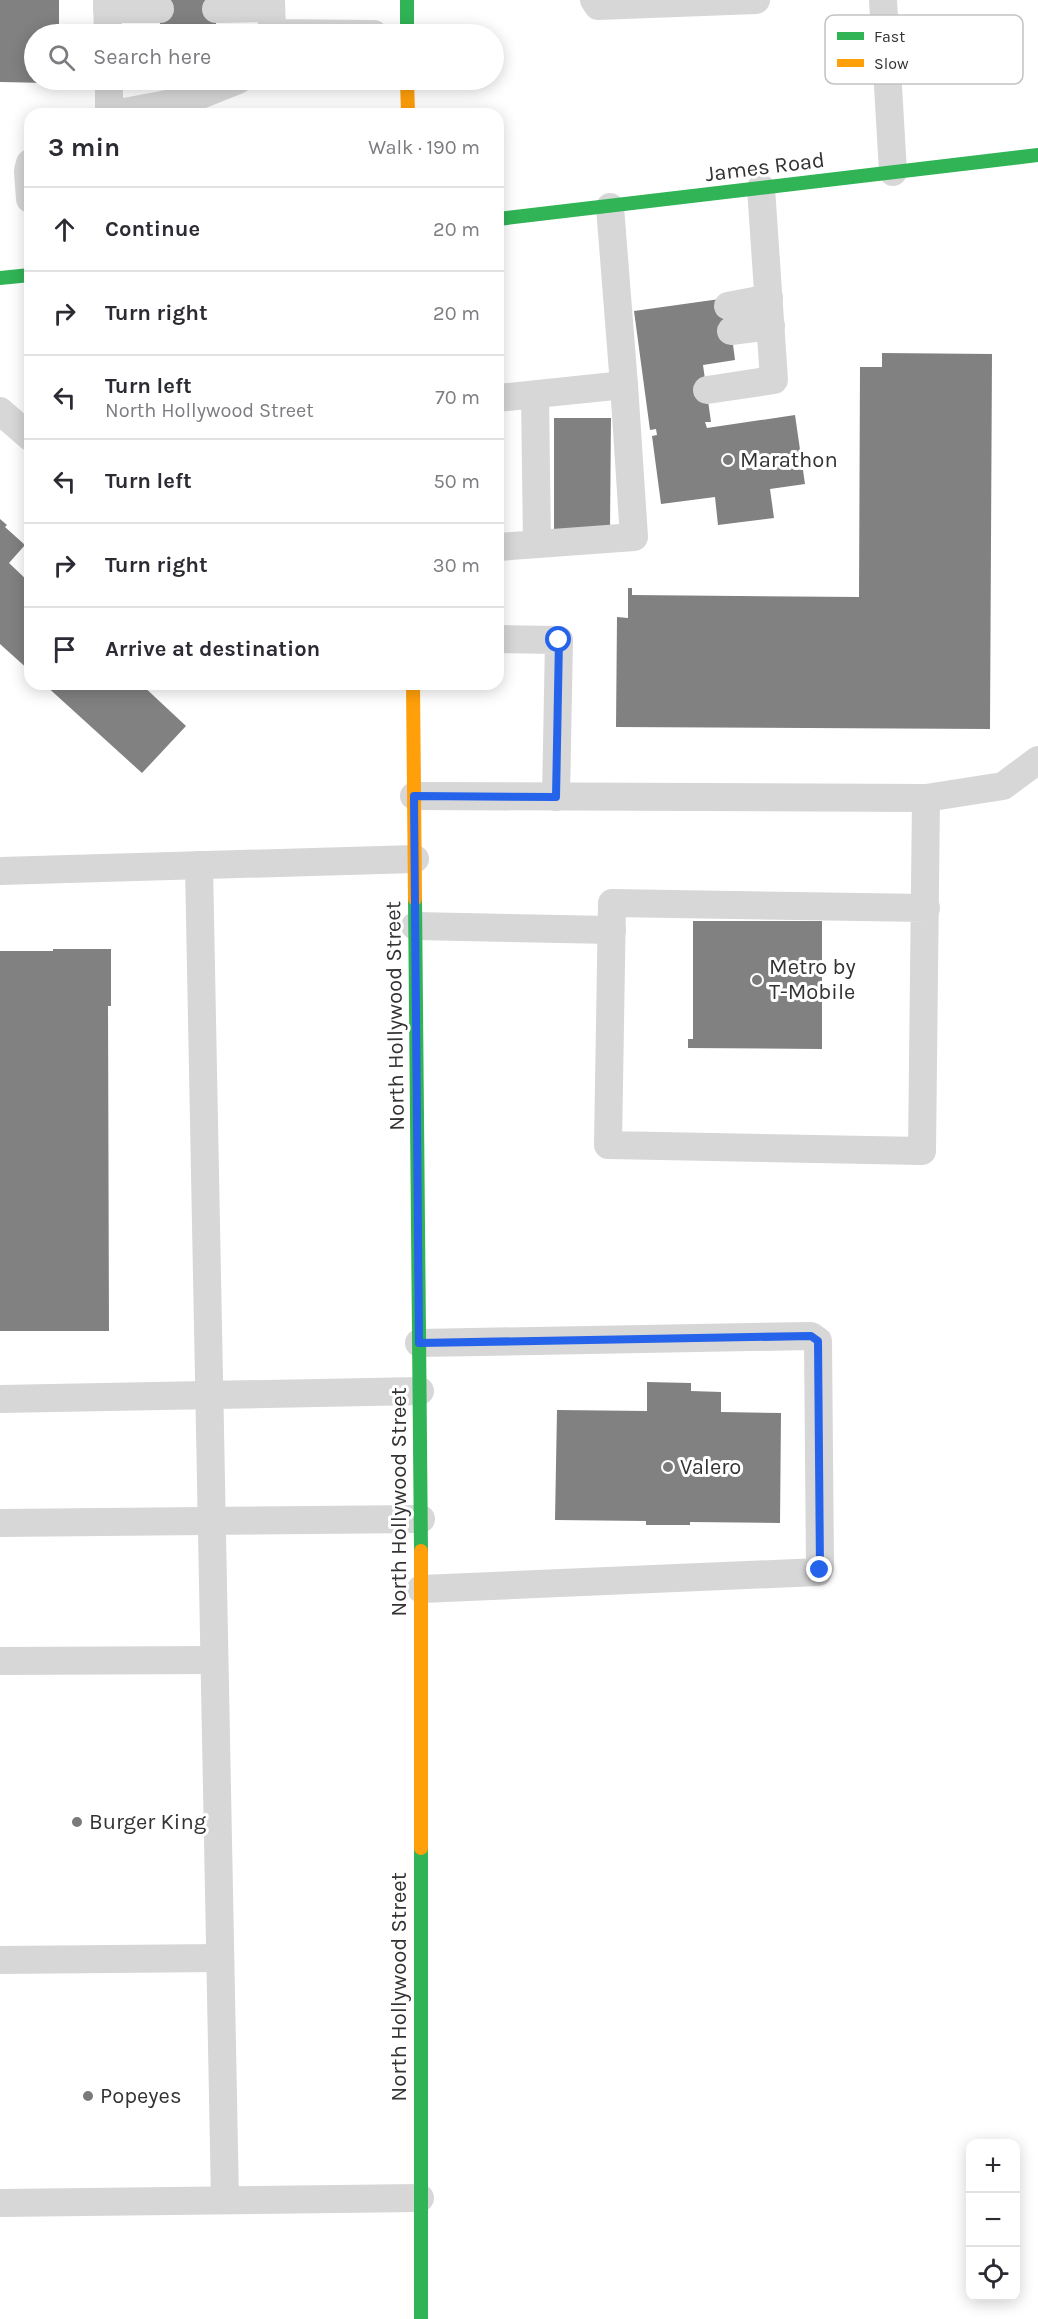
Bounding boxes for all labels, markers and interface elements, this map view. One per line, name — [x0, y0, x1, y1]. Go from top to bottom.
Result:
legend — [825, 15, 1023, 84]
search box — [24, 24, 504, 90]
text: Fast — [874, 27, 905, 46]
icon: search — [45, 41, 78, 74]
text: Search here — [93, 44, 211, 70]
text: Slow — [874, 54, 909, 73]
text: 3 min — [48, 132, 120, 163]
text: Walk · 190 m — [368, 136, 480, 159]
street label: James Road — [704, 147, 826, 187]
icon: ahead — [48, 213, 81, 246]
text: Continue — [105, 216, 200, 242]
text: 20 m — [433, 218, 480, 241]
icon: right — [48, 297, 81, 330]
text: Turn right — [105, 300, 208, 326]
text: 20 m — [433, 302, 480, 325]
text: Turn left — [105, 373, 192, 399]
icon: left — [48, 381, 81, 414]
text: 70 m — [435, 386, 480, 409]
text: North Hollywood Street — [105, 399, 314, 422]
place label: Marathon — [740, 447, 838, 473]
marker: Marathon — [721, 453, 735, 467]
icon: left — [48, 465, 81, 498]
text: Turn left — [105, 468, 192, 494]
text: 50 m — [433, 470, 480, 493]
icon: right — [48, 549, 81, 582]
text: Turn right — [105, 552, 208, 578]
text: 30 m — [433, 554, 480, 577]
route start — [545, 626, 571, 652]
icon: arrive — [48, 633, 81, 666]
text: Arrive at destination — [105, 636, 320, 662]
street label: North Hollywood Street — [380, 901, 410, 1131]
place label: Metro by T-Mobile — [769, 954, 856, 1005]
marker: Metro by T-Mobile — [750, 973, 764, 987]
street label: North Hollywood Street — [386, 1387, 412, 1617]
place label: Valero — [680, 1454, 741, 1480]
marker: Valero — [661, 1460, 675, 1474]
route end — [806, 1556, 832, 1582]
place label: Burger King — [89, 1809, 207, 1835]
marker: Burger King — [70, 1815, 84, 1829]
street label: North Hollywood Street — [386, 1872, 412, 2102]
place label: Popeyes — [100, 2083, 181, 2109]
marker: Popeyes — [81, 2089, 95, 2103]
map controls — [966, 2139, 1020, 2301]
button: + — [966, 2139, 1020, 2193]
button: − — [966, 2193, 1020, 2247]
button: locate — [966, 2247, 1020, 2301]

